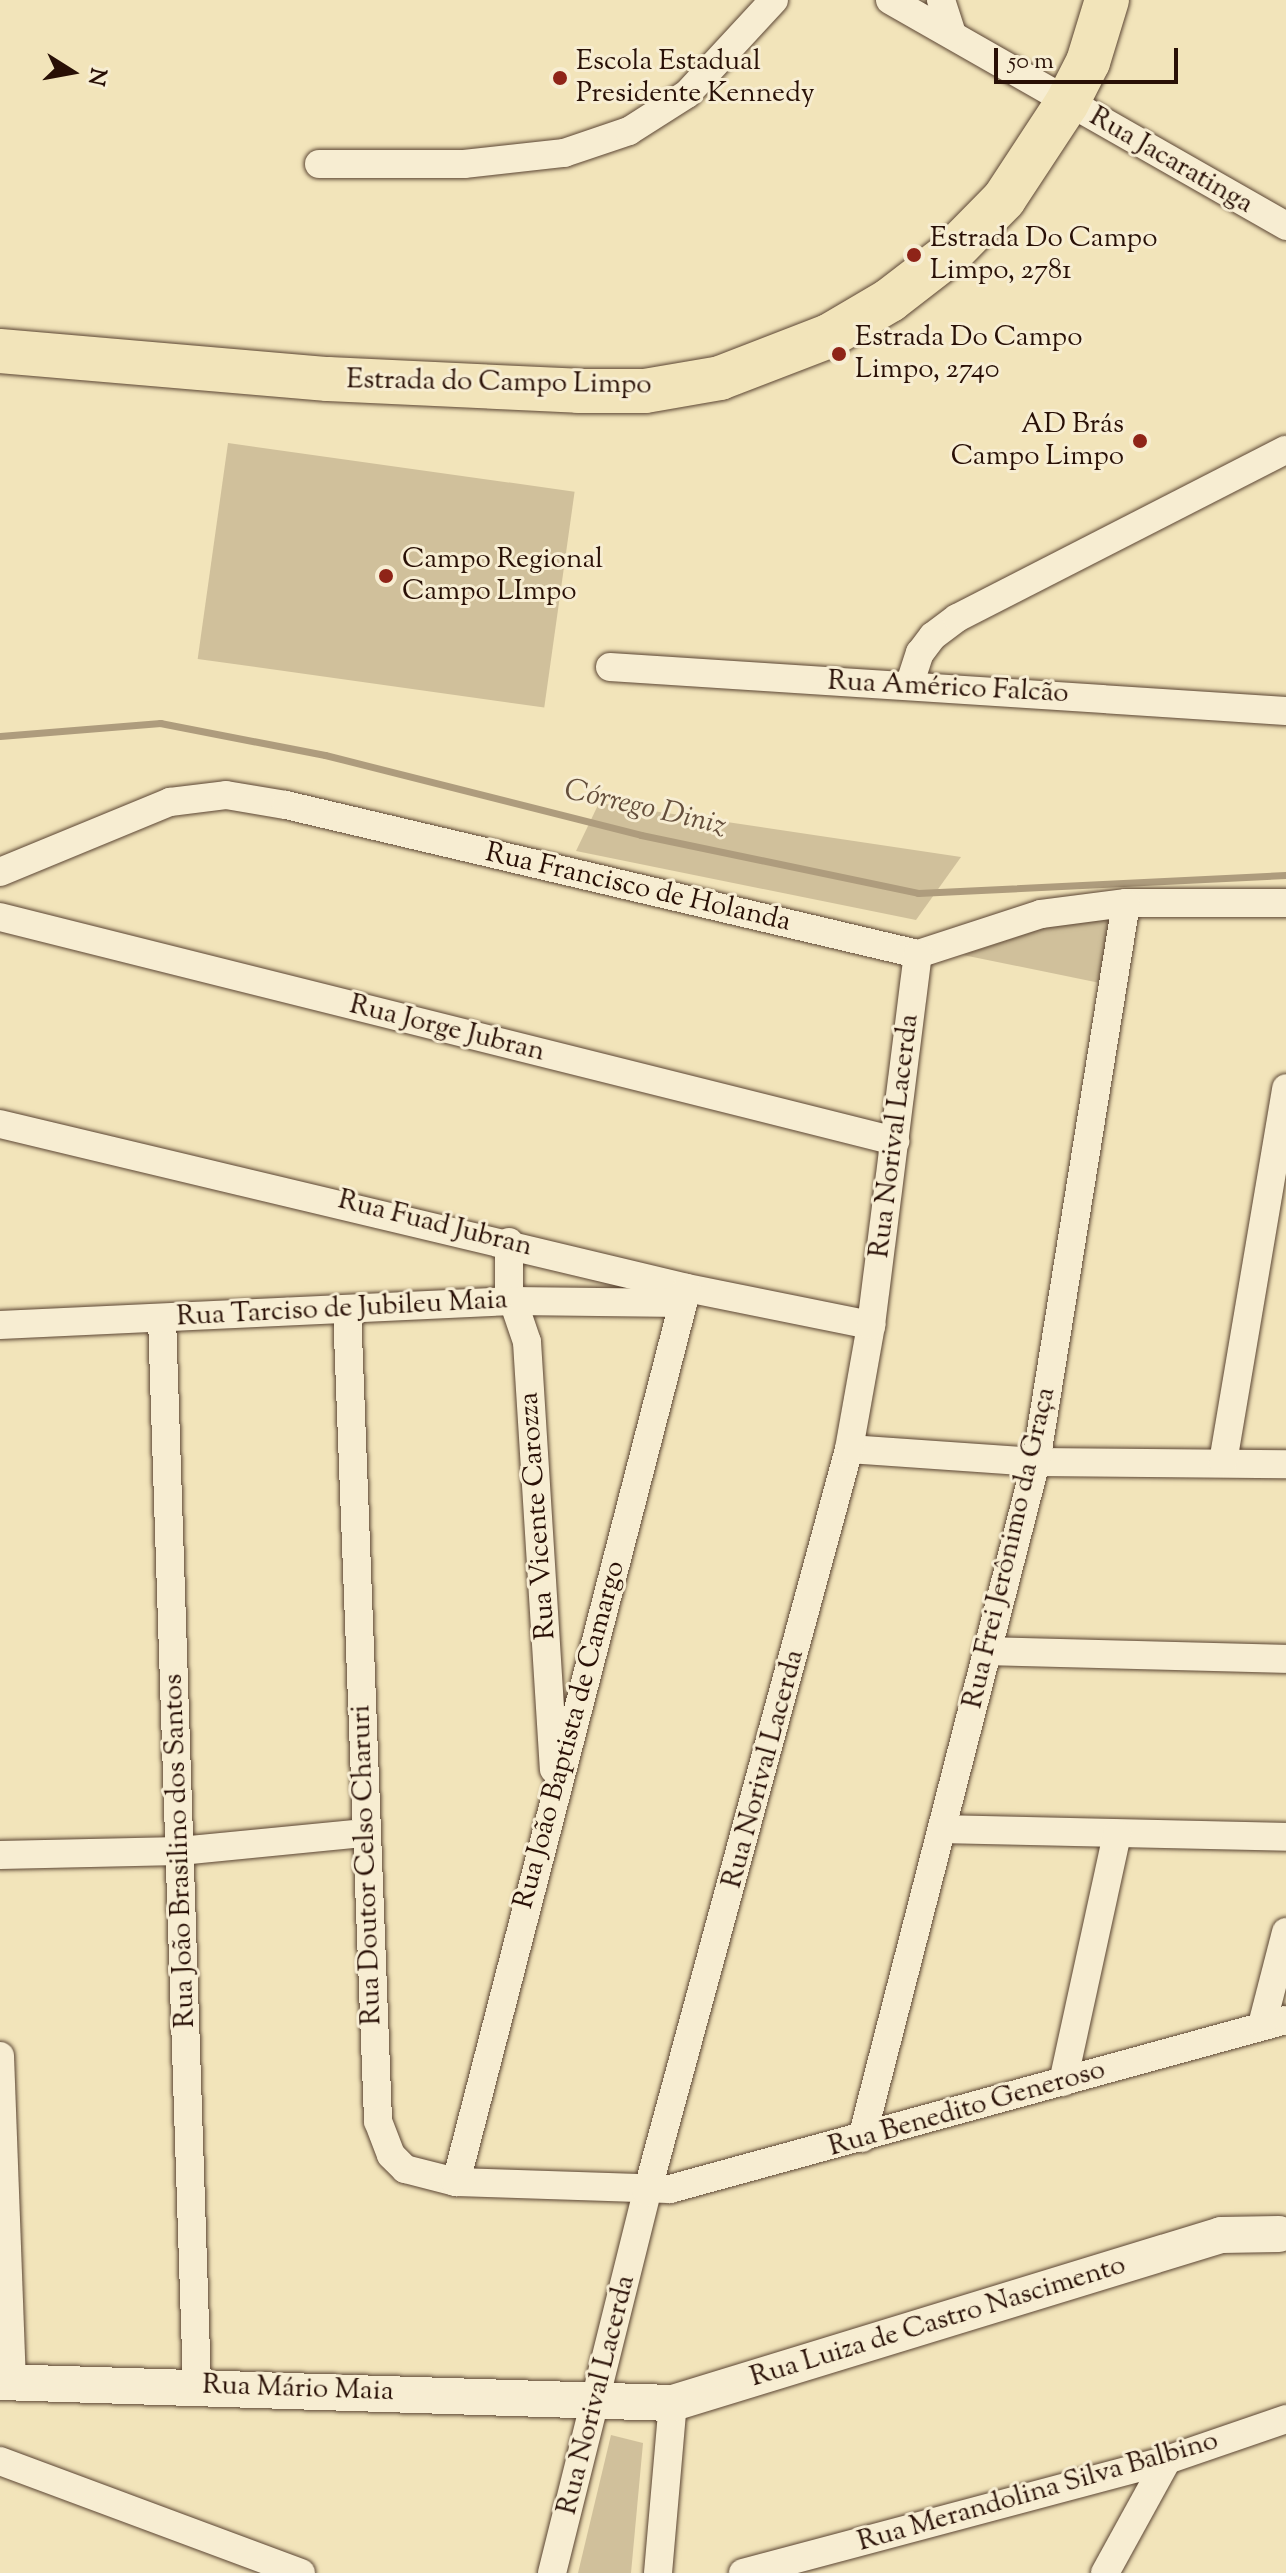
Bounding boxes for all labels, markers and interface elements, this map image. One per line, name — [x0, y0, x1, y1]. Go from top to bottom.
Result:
north arrow — [32, 32, 112, 112]
scale bar — [998, 32, 1182, 82]
place label: Escola Estadual Presidente Kennedy — [576, 45, 815, 111]
text: 50 m — [1008, 45, 1054, 79]
text: N — [78, 65, 113, 88]
marker: Escola Estadual Presidente Kennedy — [551, 69, 569, 87]
street label: Rua Jacaratinga — [1083, 101, 1259, 221]
place label: Estrada Do Campo Limpo, 2781 — [930, 222, 1157, 288]
marker: Estrada Do Campo Limpo, 2781 — [905, 246, 923, 264]
place label: Estrada Do Campo Limpo, 2740 — [855, 321, 1082, 387]
marker: Estrada Do Campo Limpo, 2740 — [830, 345, 848, 363]
street label: Estrada do Campo Limpo — [346, 364, 652, 402]
place label: AD Brás Campo Limpo — [951, 408, 1124, 474]
marker: AD Brás Campo Limpo — [1131, 432, 1149, 450]
place label: Campo Regional Campo LImpo — [402, 543, 603, 609]
marker: Campo Regional Campo LImpo — [377, 567, 395, 585]
street label: Rua Américo Falcão — [827, 665, 1069, 711]
water label: Córrego Diniz — [561, 773, 729, 845]
street label: Rua Francisco de Holanda — [482, 837, 794, 939]
street label: Rua Jorge Jubran — [346, 989, 548, 1069]
street label: Rua Norival Lacerda — [863, 1012, 927, 1260]
street label: Rua Fuad Jubran — [334, 1184, 536, 1264]
street label: Rua Tarciso de Jubileu Maia — [176, 1284, 508, 1334]
street label: Rua Frei Jerônimo da Graça — [957, 1384, 1063, 1712]
street label: Rua Vicente Carozza — [513, 1391, 563, 1641]
street label: Rua João Baptista de Camargo — [507, 1557, 633, 1913]
street label: Rua Norival Lacerda — [716, 1646, 812, 1892]
street label: Rua João Brasilino dos Santos — [157, 1673, 203, 2029]
street label: Rua Doutor Celso Charuri — [345, 1704, 389, 2026]
street label: Rua Benedito Generoso — [825, 2053, 1109, 2165]
street label: Rua Luiza de Castro Nascimento — [746, 2249, 1130, 2395]
street label: Rua Norival Lacerda — [551, 2272, 643, 2518]
street label: Rua Mário Maia — [202, 2369, 394, 2409]
street label: Rua Merandolina Silva Balbino — [854, 2424, 1222, 2560]

